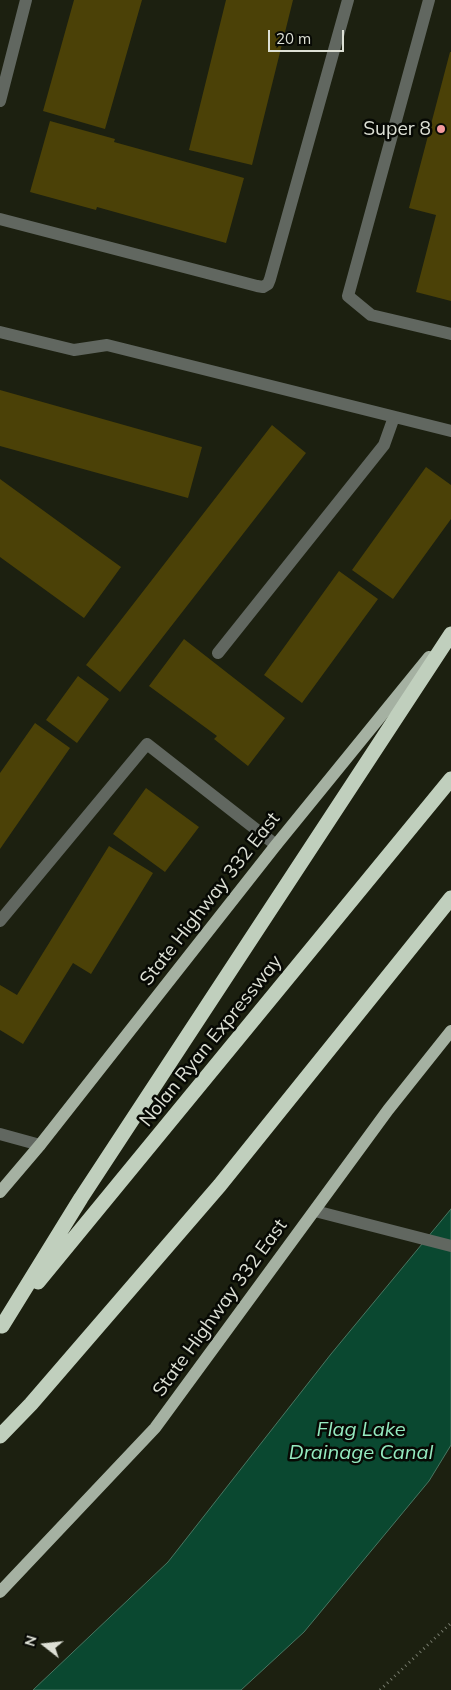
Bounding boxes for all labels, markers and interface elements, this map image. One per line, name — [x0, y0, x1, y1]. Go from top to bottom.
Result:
scale bar — [271, 20, 347, 52]
text: 20 m — [276, 29, 311, 48]
place label: Super 8 — [363, 118, 431, 140]
marker: Super 8 — [435, 123, 447, 135]
street label: State Highway 332 East — [135, 808, 285, 990]
street label: Nolan Ryan Expressway — [135, 951, 287, 1131]
street label: State Highway 332 East — [148, 1215, 292, 1401]
water label: Flag Lake Drainage Canal — [289, 1418, 433, 1465]
north arrow — [20, 1620, 70, 1670]
text: N — [20, 1633, 41, 1648]

